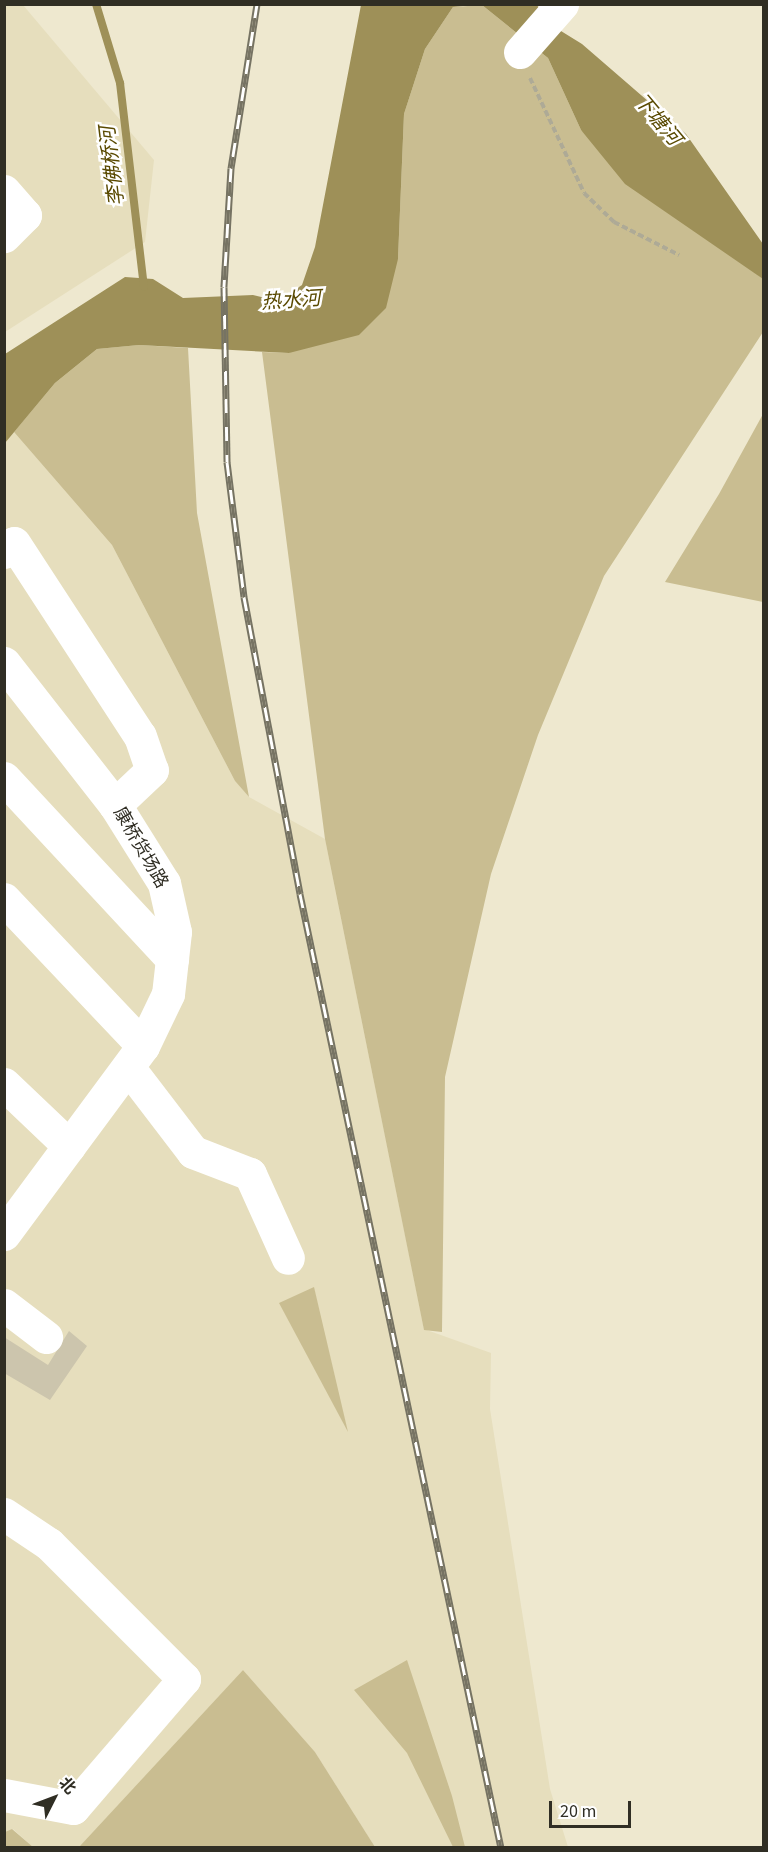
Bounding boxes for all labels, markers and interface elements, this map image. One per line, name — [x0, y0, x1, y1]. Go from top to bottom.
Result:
water label: 下塘河 — [629, 89, 685, 151]
water label: 李佛桥河 — [96, 125, 130, 207]
water label: 热水河 — [260, 287, 322, 315]
street label: 康桥货场路 — [108, 804, 172, 892]
north arrow — [24, 1768, 84, 1828]
text: 北 — [54, 1773, 81, 1799]
scale bar — [552, 1789, 634, 1827]
text: 20 m — [560, 1799, 596, 1824]

